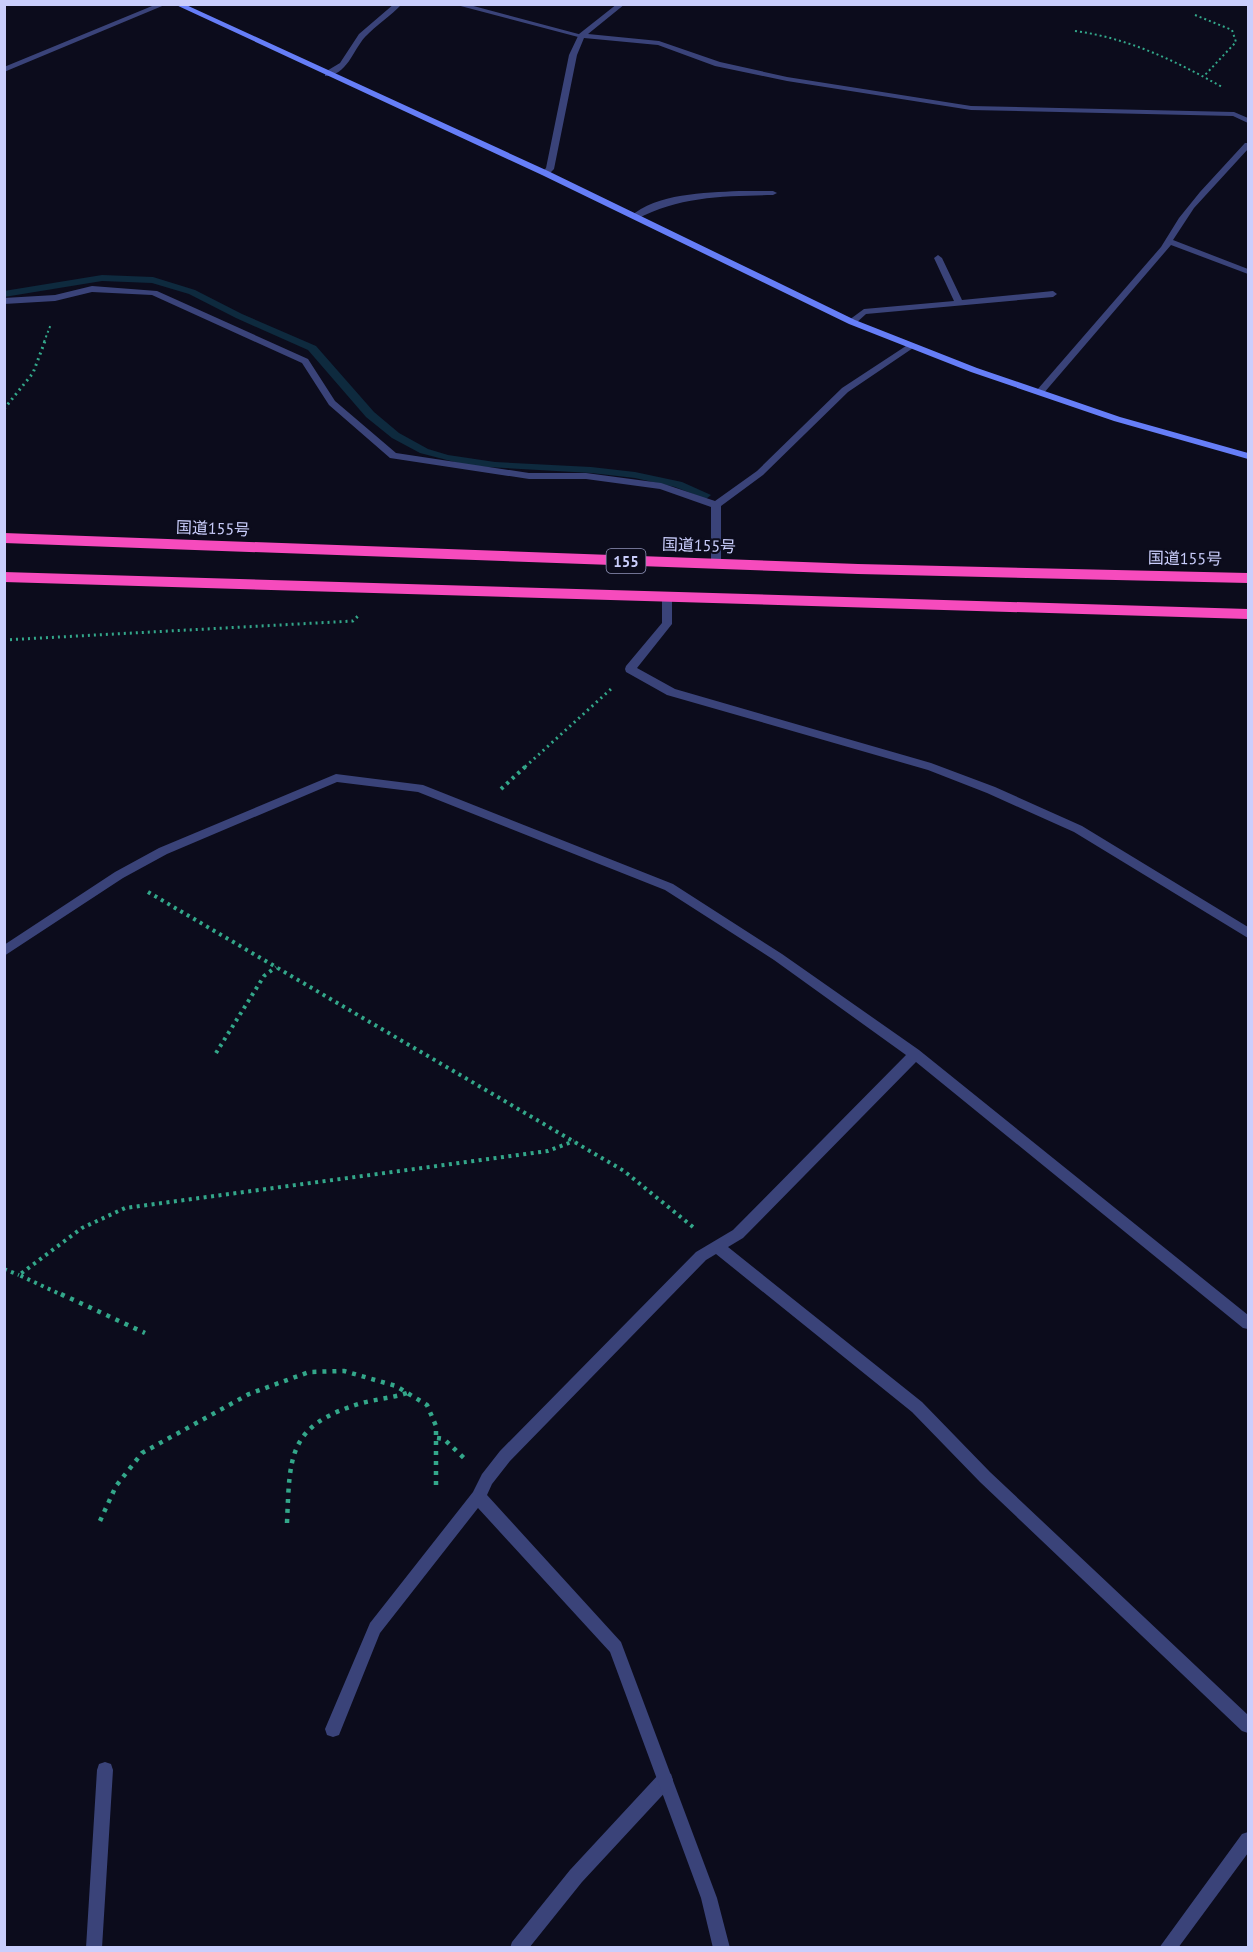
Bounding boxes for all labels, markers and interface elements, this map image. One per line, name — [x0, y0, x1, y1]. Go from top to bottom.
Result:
street label: 国道155号 — [176, 517, 250, 539]
street label: 国道155号 — [662, 534, 736, 556]
street label: 国道155号 — [1148, 547, 1222, 569]
road number: 155 — [606, 549, 646, 573]

